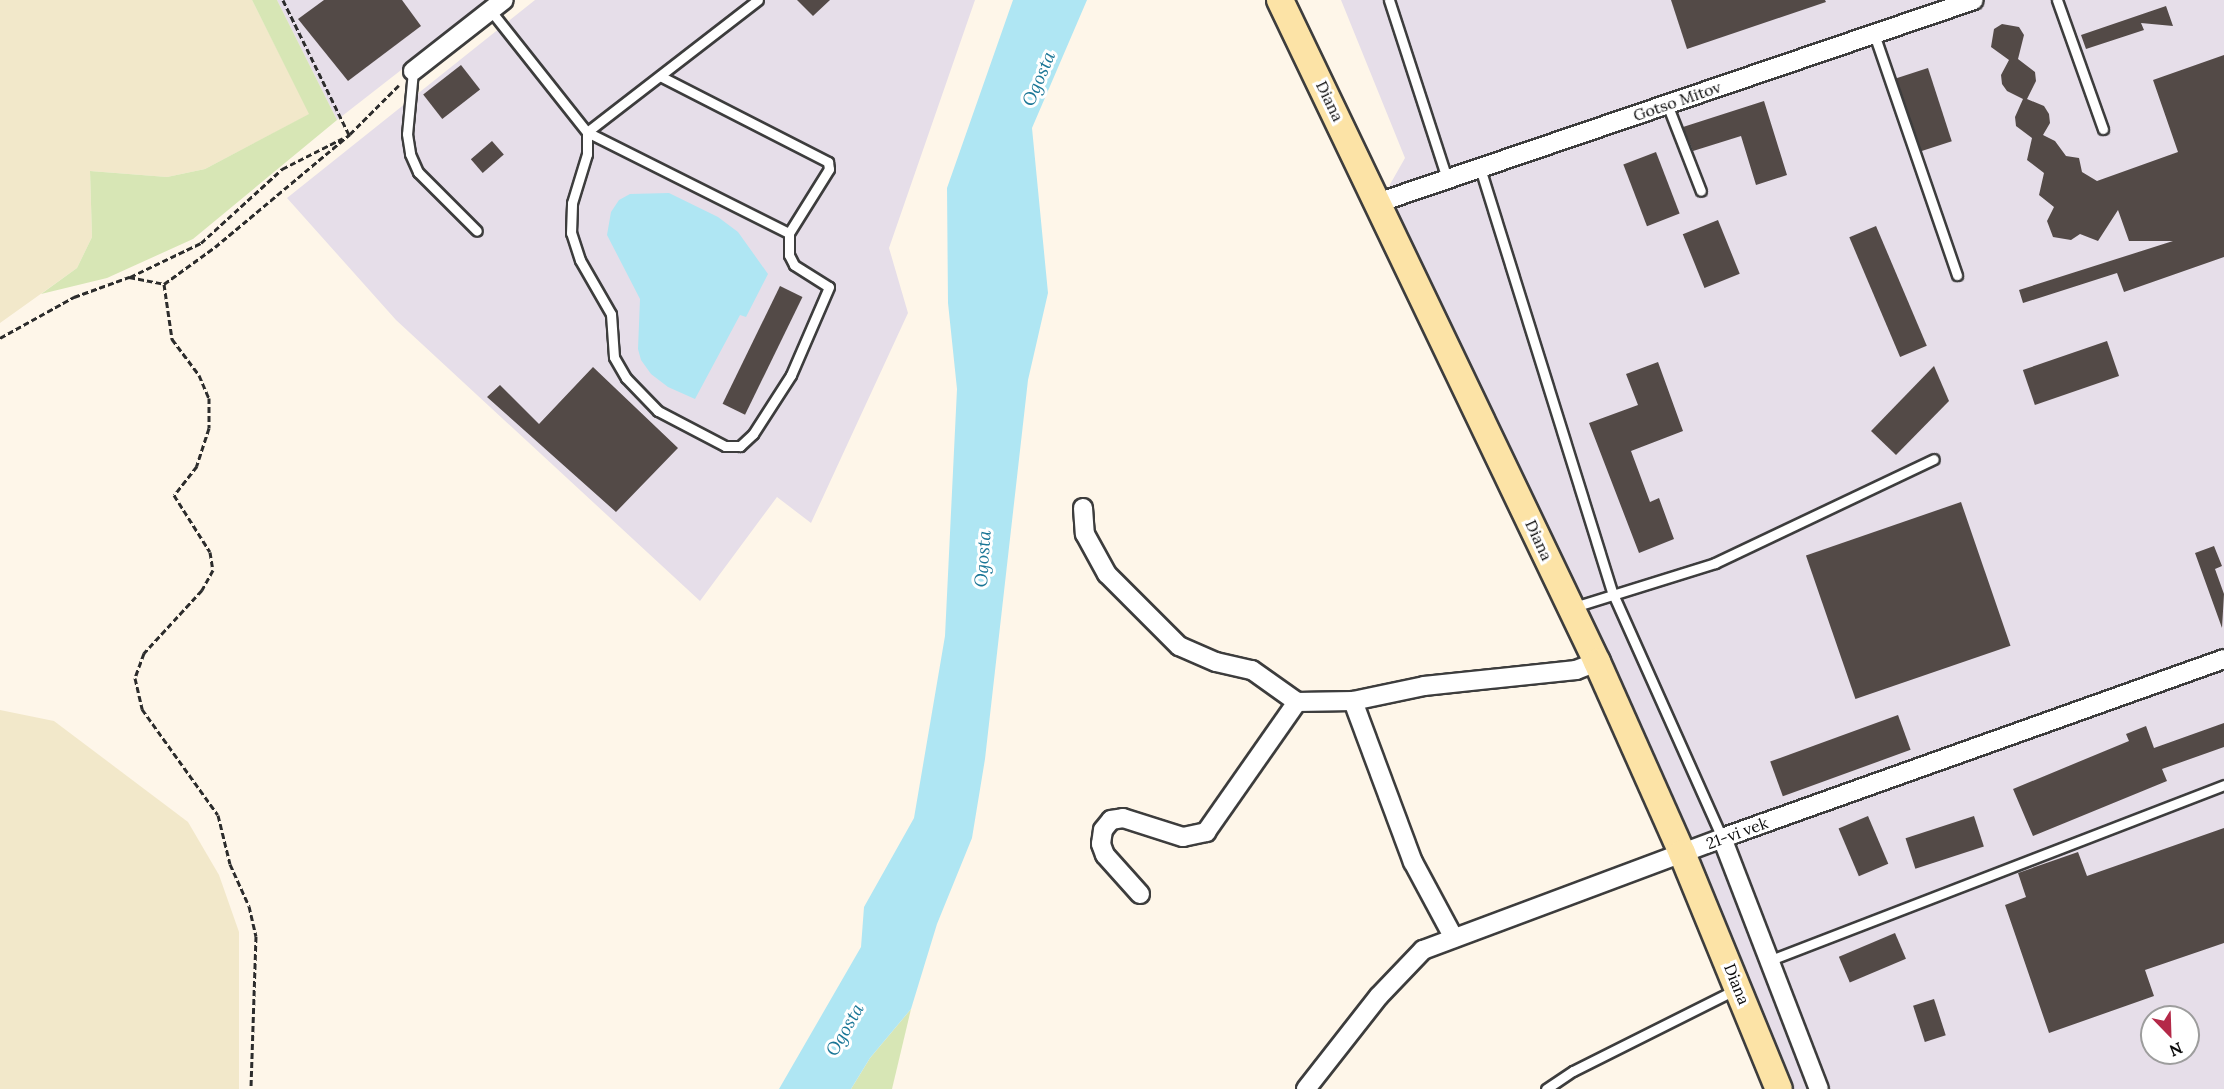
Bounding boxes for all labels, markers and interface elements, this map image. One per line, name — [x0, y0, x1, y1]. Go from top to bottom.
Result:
water label: Ogosta — [1018, 49, 1060, 109]
street label: Gotso Mitov — [1631, 77, 1723, 125]
street label: Diana — [1312, 78, 1348, 124]
street label: Diana — [1521, 517, 1557, 563]
water label: Ogosta — [970, 530, 996, 588]
street label: 21-vi vek — [1703, 813, 1771, 853]
street label: Diana — [1720, 961, 1754, 1007]
water label: Ogosta — [821, 1000, 869, 1060]
north arrow — [2140, 1005, 2200, 1065]
text: N — [2167, 1038, 2186, 1061]

